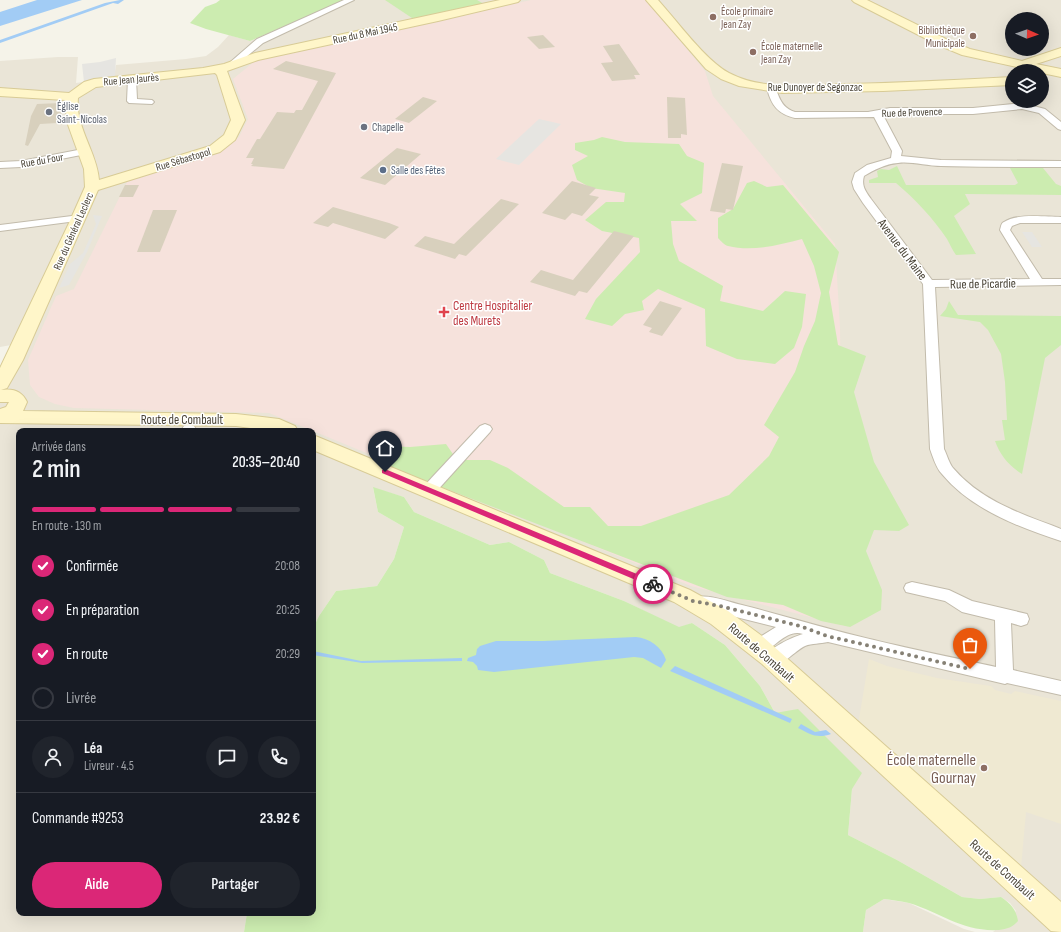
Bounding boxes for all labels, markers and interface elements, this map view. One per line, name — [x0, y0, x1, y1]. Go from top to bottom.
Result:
place label: École primaire Jean Zay — [720, 5, 773, 31]
marker: École primaire Jean Zay — [708, 12, 718, 22]
north arrow — [1005, 12, 1049, 56]
map controls — [1005, 12, 1049, 108]
street label: Rue du 8 Mai 1945 — [332, 20, 399, 47]
place label: Bibliothèque Municipale — [919, 24, 965, 50]
marker: Bibliothèque Municipale — [968, 31, 978, 41]
place label: École maternelle Jean Zay — [760, 40, 822, 66]
marker: École maternelle Jean Zay — [748, 47, 758, 57]
button: layers — [1005, 64, 1049, 108]
street label: Rue Jean Jaurès — [103, 71, 159, 88]
street label: Rue Dunoyer de Segonzac — [768, 81, 862, 94]
place label: Église Saint-Nicolas — [57, 100, 107, 126]
street label: Rue de Provence — [881, 105, 943, 120]
marker: Église Saint-Nicolas — [44, 107, 54, 117]
place label: Chapelle — [372, 121, 404, 134]
marker: Chapelle — [359, 122, 369, 132]
street label: Rue Sébastopol — [154, 145, 212, 174]
street label: Rue du Four — [20, 150, 64, 171]
place label: Salle des Fêtes — [391, 164, 445, 177]
marker: Salle des Fêtes — [378, 165, 388, 175]
street label: Rue du Général Leclerc — [51, 190, 96, 272]
street label: Avenue du Maine — [873, 215, 930, 283]
street label: Rue de Picardie — [950, 275, 1016, 293]
place label: Centre Hospitalier des Murets — [453, 298, 533, 329]
marker: Centre Hospitalier des Murets — [438, 306, 450, 318]
street label: Route de Combault — [141, 412, 223, 428]
pin — [368, 431, 402, 472]
icon: home — [374, 437, 396, 459]
text: Arrivée dans — [32, 439, 86, 455]
text: 20:35–20:40 — [232, 453, 300, 472]
text: 2 min — [32, 454, 81, 485]
text: En route · 130 m — [32, 518, 101, 534]
icon: check — [32, 555, 54, 577]
text: Confirmée — [66, 557, 118, 576]
text: 20:08 — [275, 558, 300, 574]
courier — [633, 564, 673, 604]
icon: bike — [642, 573, 664, 595]
icon: check — [32, 599, 54, 621]
text: En préparation — [66, 601, 139, 620]
text: 20:25 — [276, 602, 300, 618]
street label: Route de Combault — [725, 620, 798, 686]
pin — [953, 628, 987, 669]
icon: bag — [959, 634, 981, 656]
icon: check — [32, 643, 54, 665]
text: En route — [66, 645, 108, 664]
text: 20:29 — [275, 646, 300, 662]
text: Livrée — [66, 689, 96, 708]
button: person — [32, 736, 74, 778]
button: chat — [206, 736, 248, 778]
button: phone — [258, 736, 300, 778]
text: Léa — [84, 739, 102, 758]
place label: École maternelle Gournay — [887, 751, 976, 788]
text: Livreur · 4.5 — [84, 758, 134, 774]
marker: École maternelle Gournay — [979, 763, 989, 773]
text: Commande #9253 — [32, 809, 123, 828]
text: 23.92 € — [260, 809, 300, 828]
street label: Route de Combault — [966, 836, 1038, 903]
button: Aide — [32, 862, 162, 908]
button: Partager — [170, 862, 300, 908]

